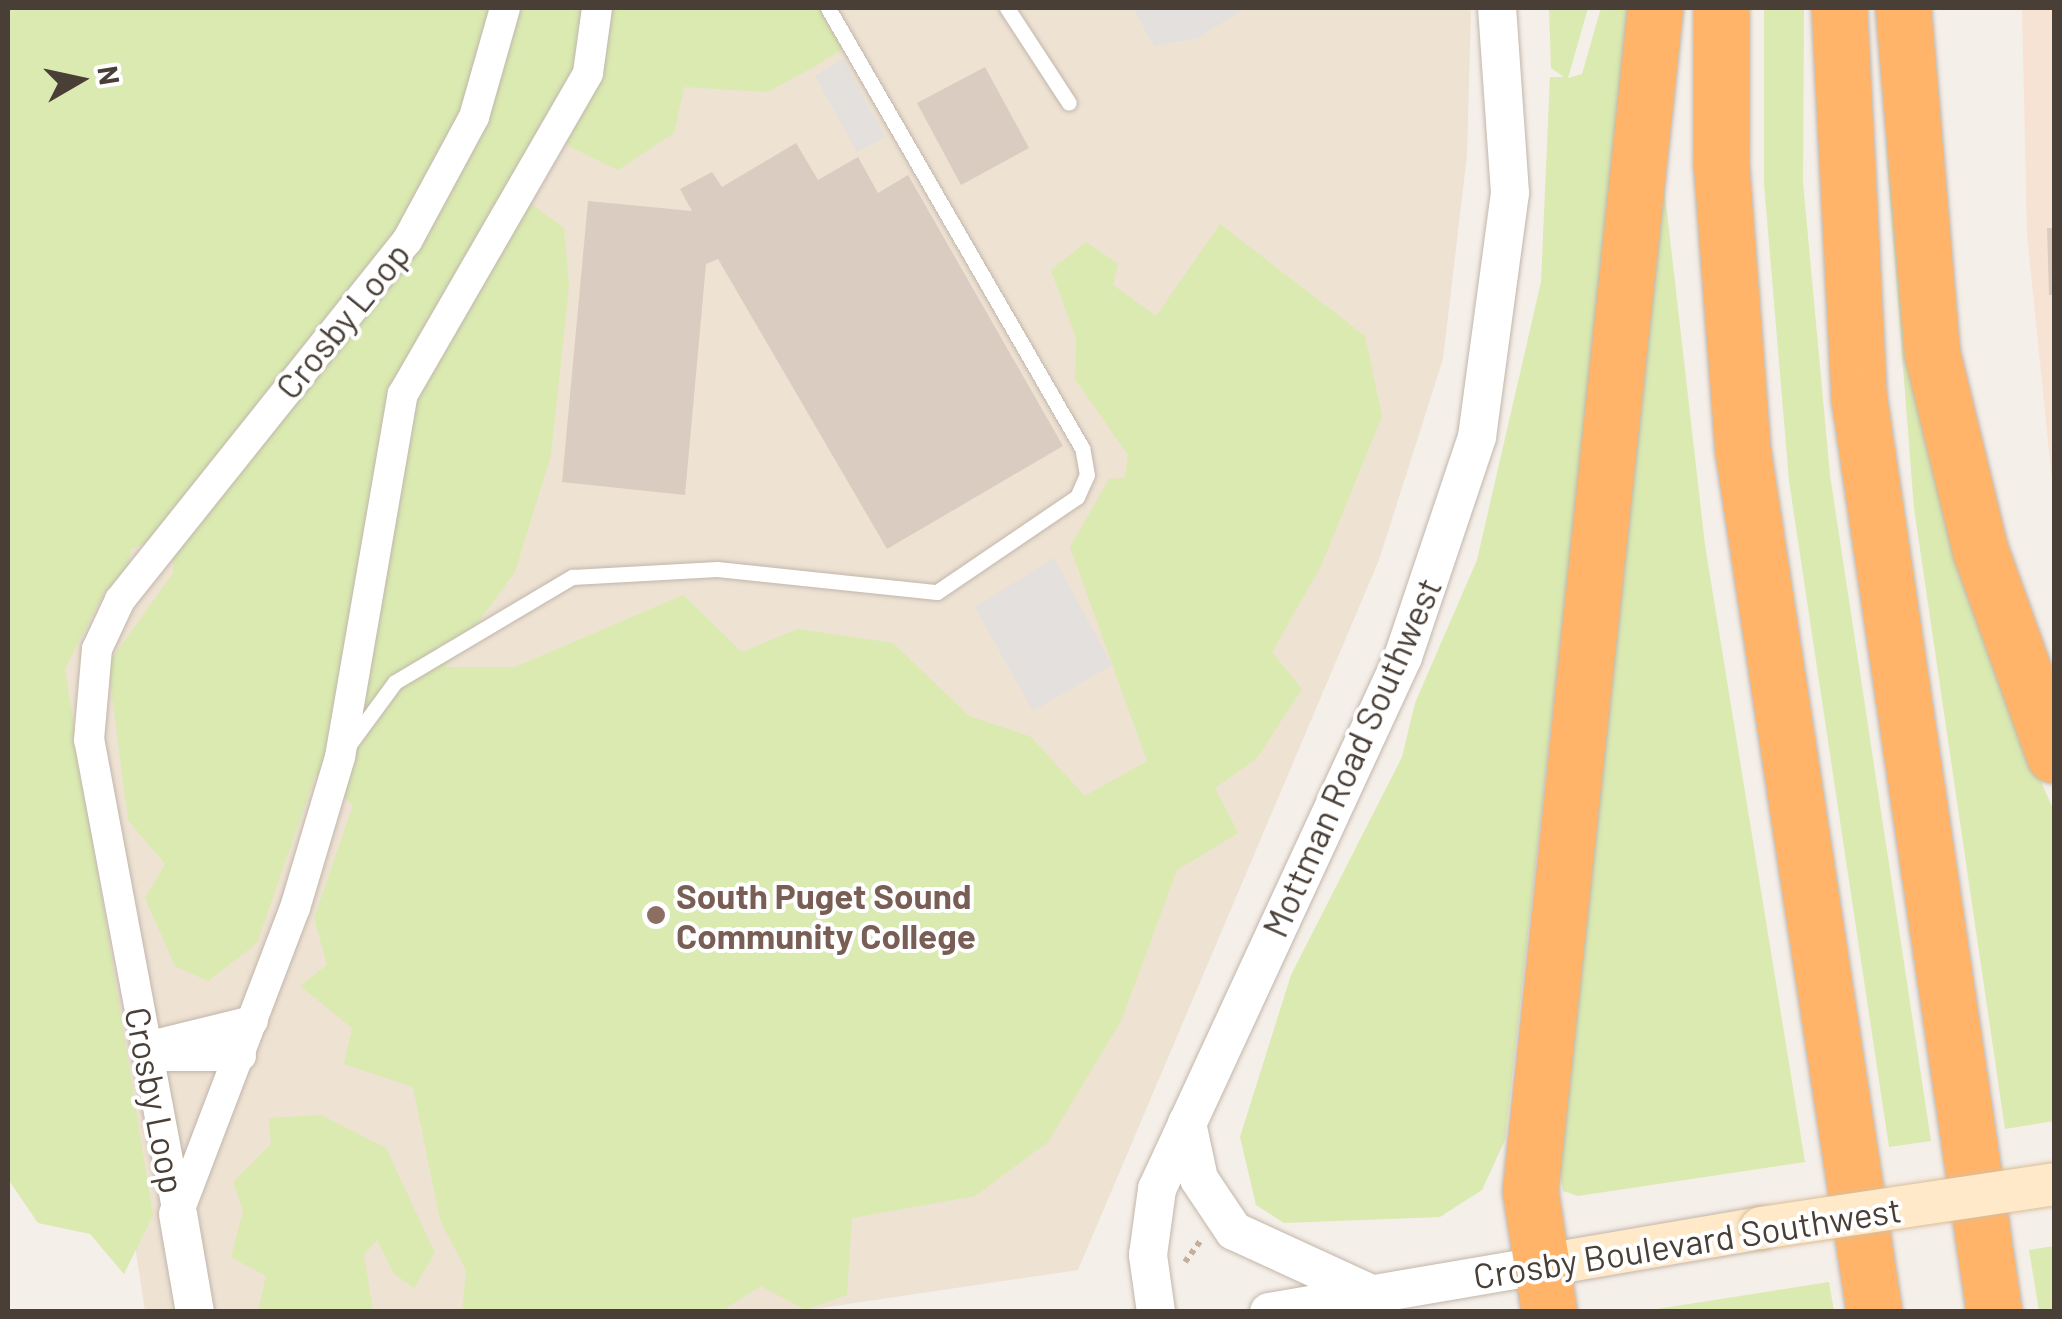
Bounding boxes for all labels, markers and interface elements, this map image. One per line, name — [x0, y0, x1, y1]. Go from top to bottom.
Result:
north arrow — [30, 30, 130, 130]
text: N — [91, 63, 128, 87]
street label: Crosby Loop — [266, 233, 418, 407]
street label: Mottman Road Southwest — [1253, 571, 1449, 943]
place label: South Puget Sound Community College — [676, 874, 976, 956]
marker: South Puget Sound Community College — [645, 904, 667, 926]
street label: Crosby Loop — [117, 1003, 195, 1197]
street label: Crosby Boulevard Southwest — [1470, 1187, 1904, 1297]

